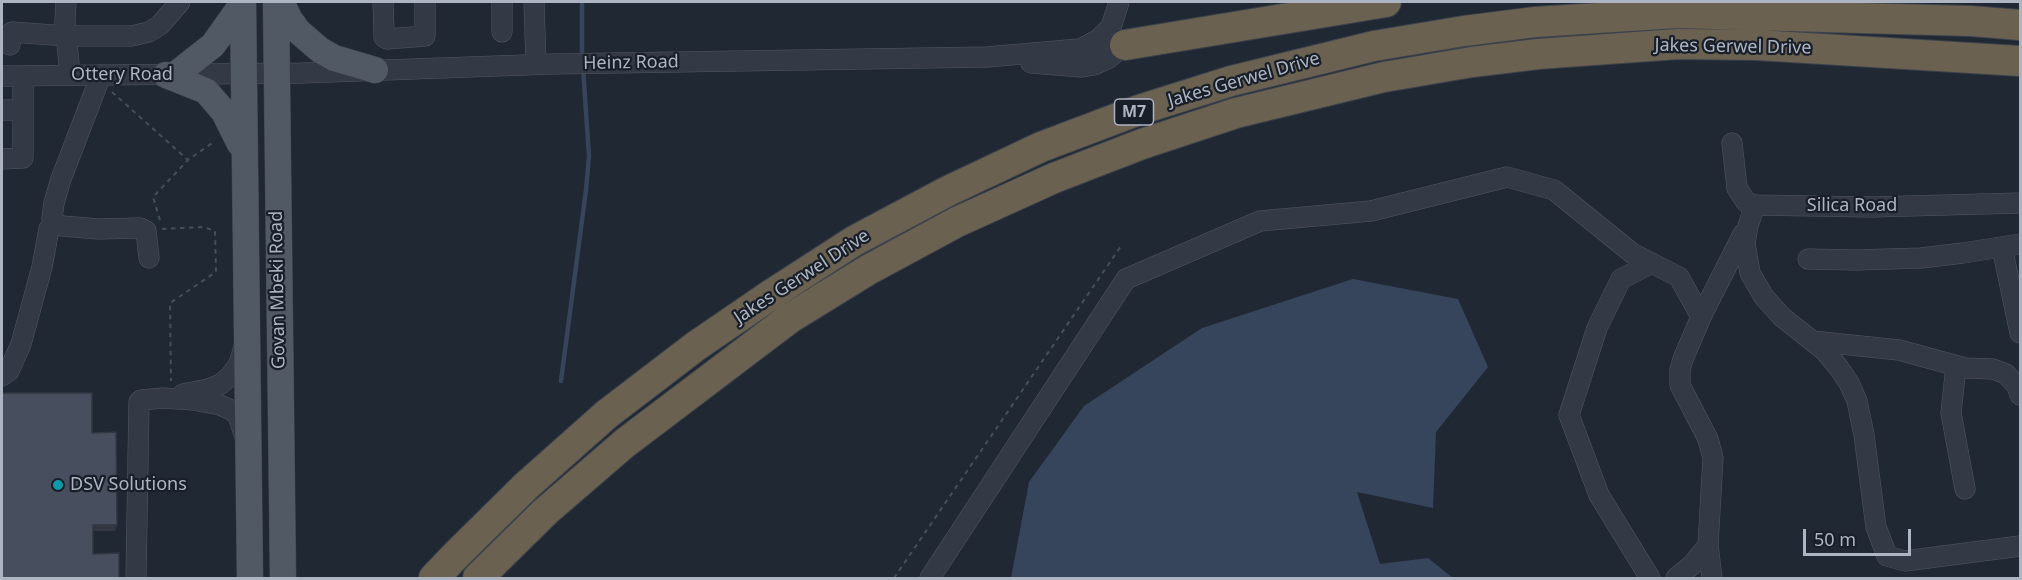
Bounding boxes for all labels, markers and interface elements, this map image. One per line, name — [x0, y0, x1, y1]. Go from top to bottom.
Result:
street label: Jakes Gerwel Drive — [1654, 35, 1812, 59]
street label: Jakes Gerwel Drive — [1166, 48, 1322, 112]
street label: Heinz Road — [583, 51, 679, 75]
street label: Ottery Road — [71, 64, 173, 86]
road number: M7 — [1114, 99, 1154, 125]
street label: Silica Road — [1807, 195, 1897, 217]
street label: Govan Mbeki Road — [266, 211, 290, 369]
street label: Jakes Gerwel Drive — [730, 225, 874, 329]
place label: DSV Solutions — [70, 474, 187, 496]
marker: DSV Solutions — [51, 478, 65, 492]
scale bar — [1806, 517, 1914, 555]
text: 50 m — [1814, 527, 1856, 551]

